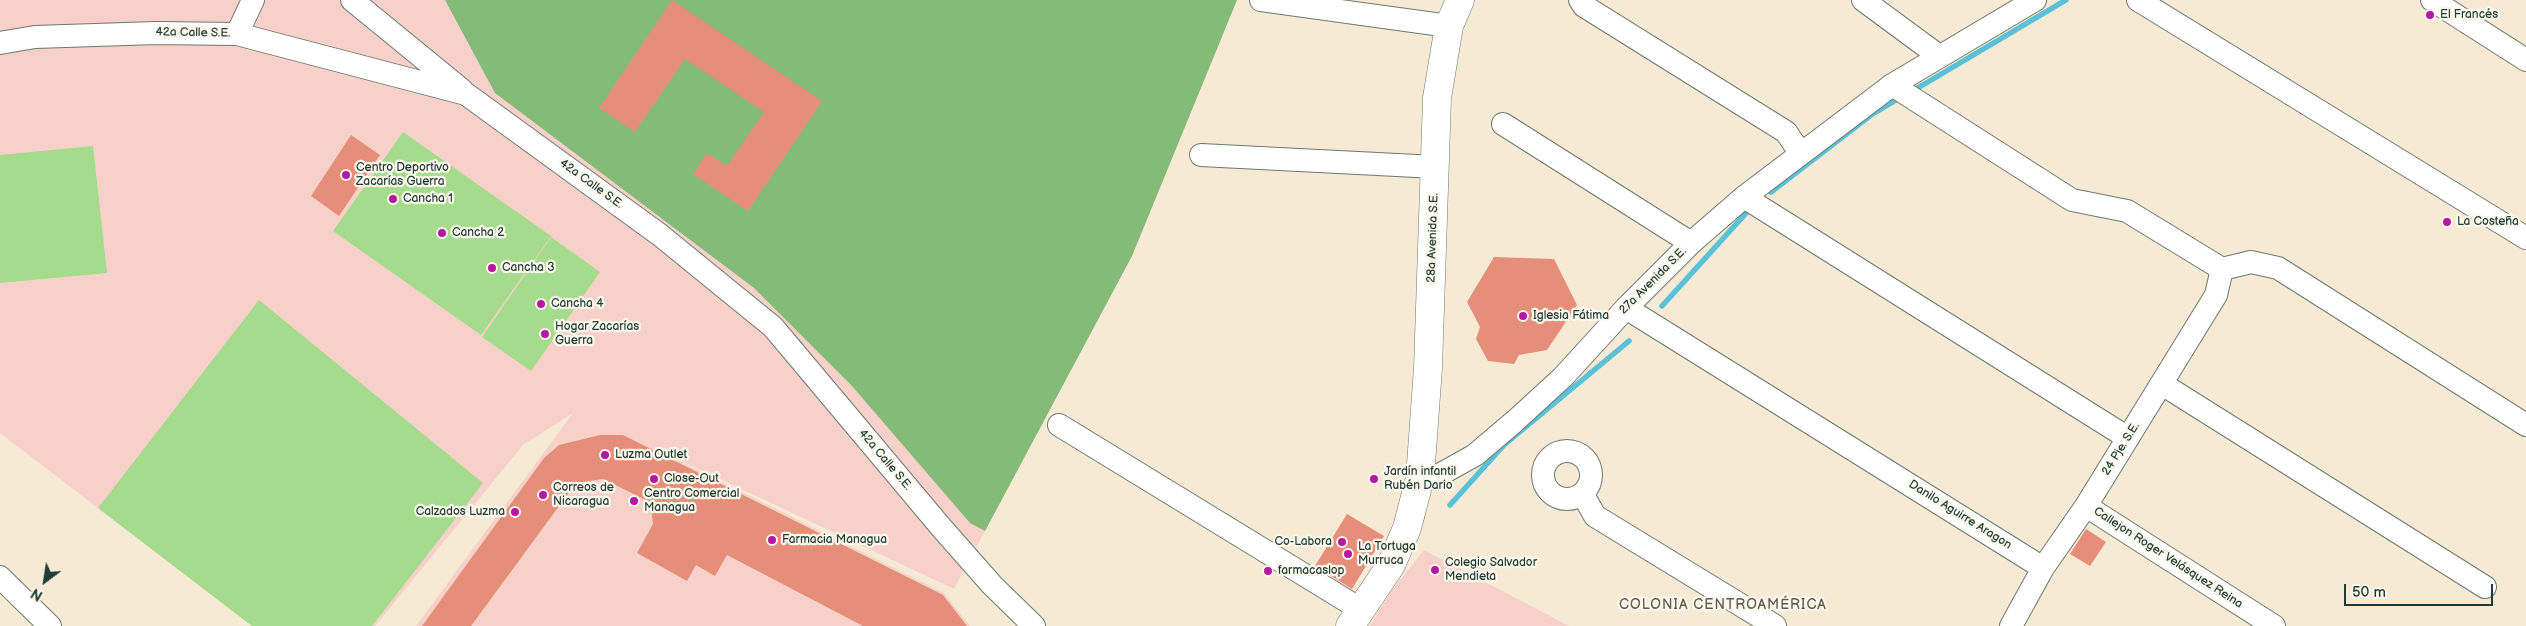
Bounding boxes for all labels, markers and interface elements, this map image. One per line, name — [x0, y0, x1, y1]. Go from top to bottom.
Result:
place label: El Francés — [2440, 8, 2498, 22]
marker: El Francés — [2424, 9, 2436, 21]
street label: 42a Calle S.E. — [155, 25, 231, 41]
street label: 42a Calle S.E. — [556, 156, 626, 212]
place label: Centro Deportivo Zacarías Guerra — [356, 161, 449, 189]
marker: Centro Deportivo Zacarías Guerra — [340, 169, 352, 181]
place label: Cancha 1 — [403, 192, 453, 206]
marker: Cancha 1 — [387, 193, 399, 205]
street label: 28a Avenida S.E. — [1424, 193, 1442, 283]
place label: La Costeña — [2457, 215, 2519, 229]
marker: La Costeña — [2441, 216, 2453, 228]
place label: Cancha 2 — [452, 226, 504, 240]
marker: Cancha 2 — [436, 227, 448, 239]
street label: 27a Avenida S.E. — [1616, 244, 1690, 318]
place label: Cancha 3 — [502, 261, 555, 275]
marker: Cancha 3 — [486, 262, 498, 274]
place label: Cancha 4 — [551, 297, 603, 311]
marker: Cancha 4 — [535, 298, 547, 310]
place label: Iglesia Fátima — [1533, 309, 1609, 323]
marker: Iglesia Fátima — [1517, 310, 1529, 322]
place label: Hogar Zacarías Guerra — [555, 320, 639, 348]
marker: Hogar Zacarías Guerra — [539, 328, 551, 340]
street label: 24 Pje. S.E. — [2099, 420, 2143, 478]
street label: 42a Calle S.E. — [855, 427, 915, 493]
place label: Luzma Outlet — [615, 448, 687, 462]
marker: Luzma Outlet — [599, 449, 611, 461]
place label: Jardín infantil Rubén Dario — [1384, 465, 1456, 493]
place label: Close-Out — [664, 472, 719, 486]
marker: Close-Out — [648, 473, 660, 485]
marker: Jardín infantil Rubén Dario — [1368, 473, 1380, 485]
street label: Danilo Aguirre Aragon — [1906, 477, 2014, 553]
place label: Correos de Nicaragua — [553, 481, 614, 509]
place label: Centro Comercial Managua — [644, 487, 739, 515]
marker: Correos de Nicaragua — [537, 489, 549, 501]
marker: Centro Comercial Managua — [628, 495, 640, 507]
street label: Callejon Roger Velásquez Reina — [2091, 504, 2245, 612]
place label: Calzados Luzma — [416, 505, 505, 519]
marker: Calzados Luzma — [509, 506, 521, 518]
place label: Farmacia Managua — [782, 533, 887, 547]
marker: Farmacia Managua — [766, 534, 778, 546]
place label: Co-Labora — [1274, 535, 1332, 549]
marker: Co-Labora — [1336, 536, 1348, 548]
place label: La Tortuga Murruca — [1358, 540, 1416, 568]
marker: La Tortuga Murruca — [1342, 548, 1354, 560]
north arrow — [20, 556, 70, 606]
place label: Colegio Salvador Mendieta — [1445, 556, 1537, 584]
place label: farmacaslop — [1278, 564, 1345, 578]
marker: Colegio Salvador Mendieta — [1429, 564, 1441, 576]
marker: farmacaslop — [1262, 565, 1274, 577]
scale bar — [2346, 574, 2495, 606]
text: 50 m — [2352, 583, 2386, 602]
text: N — [28, 584, 46, 604]
district label: COLONIA CENTROAMÉRICA — [1616, 597, 1830, 613]

